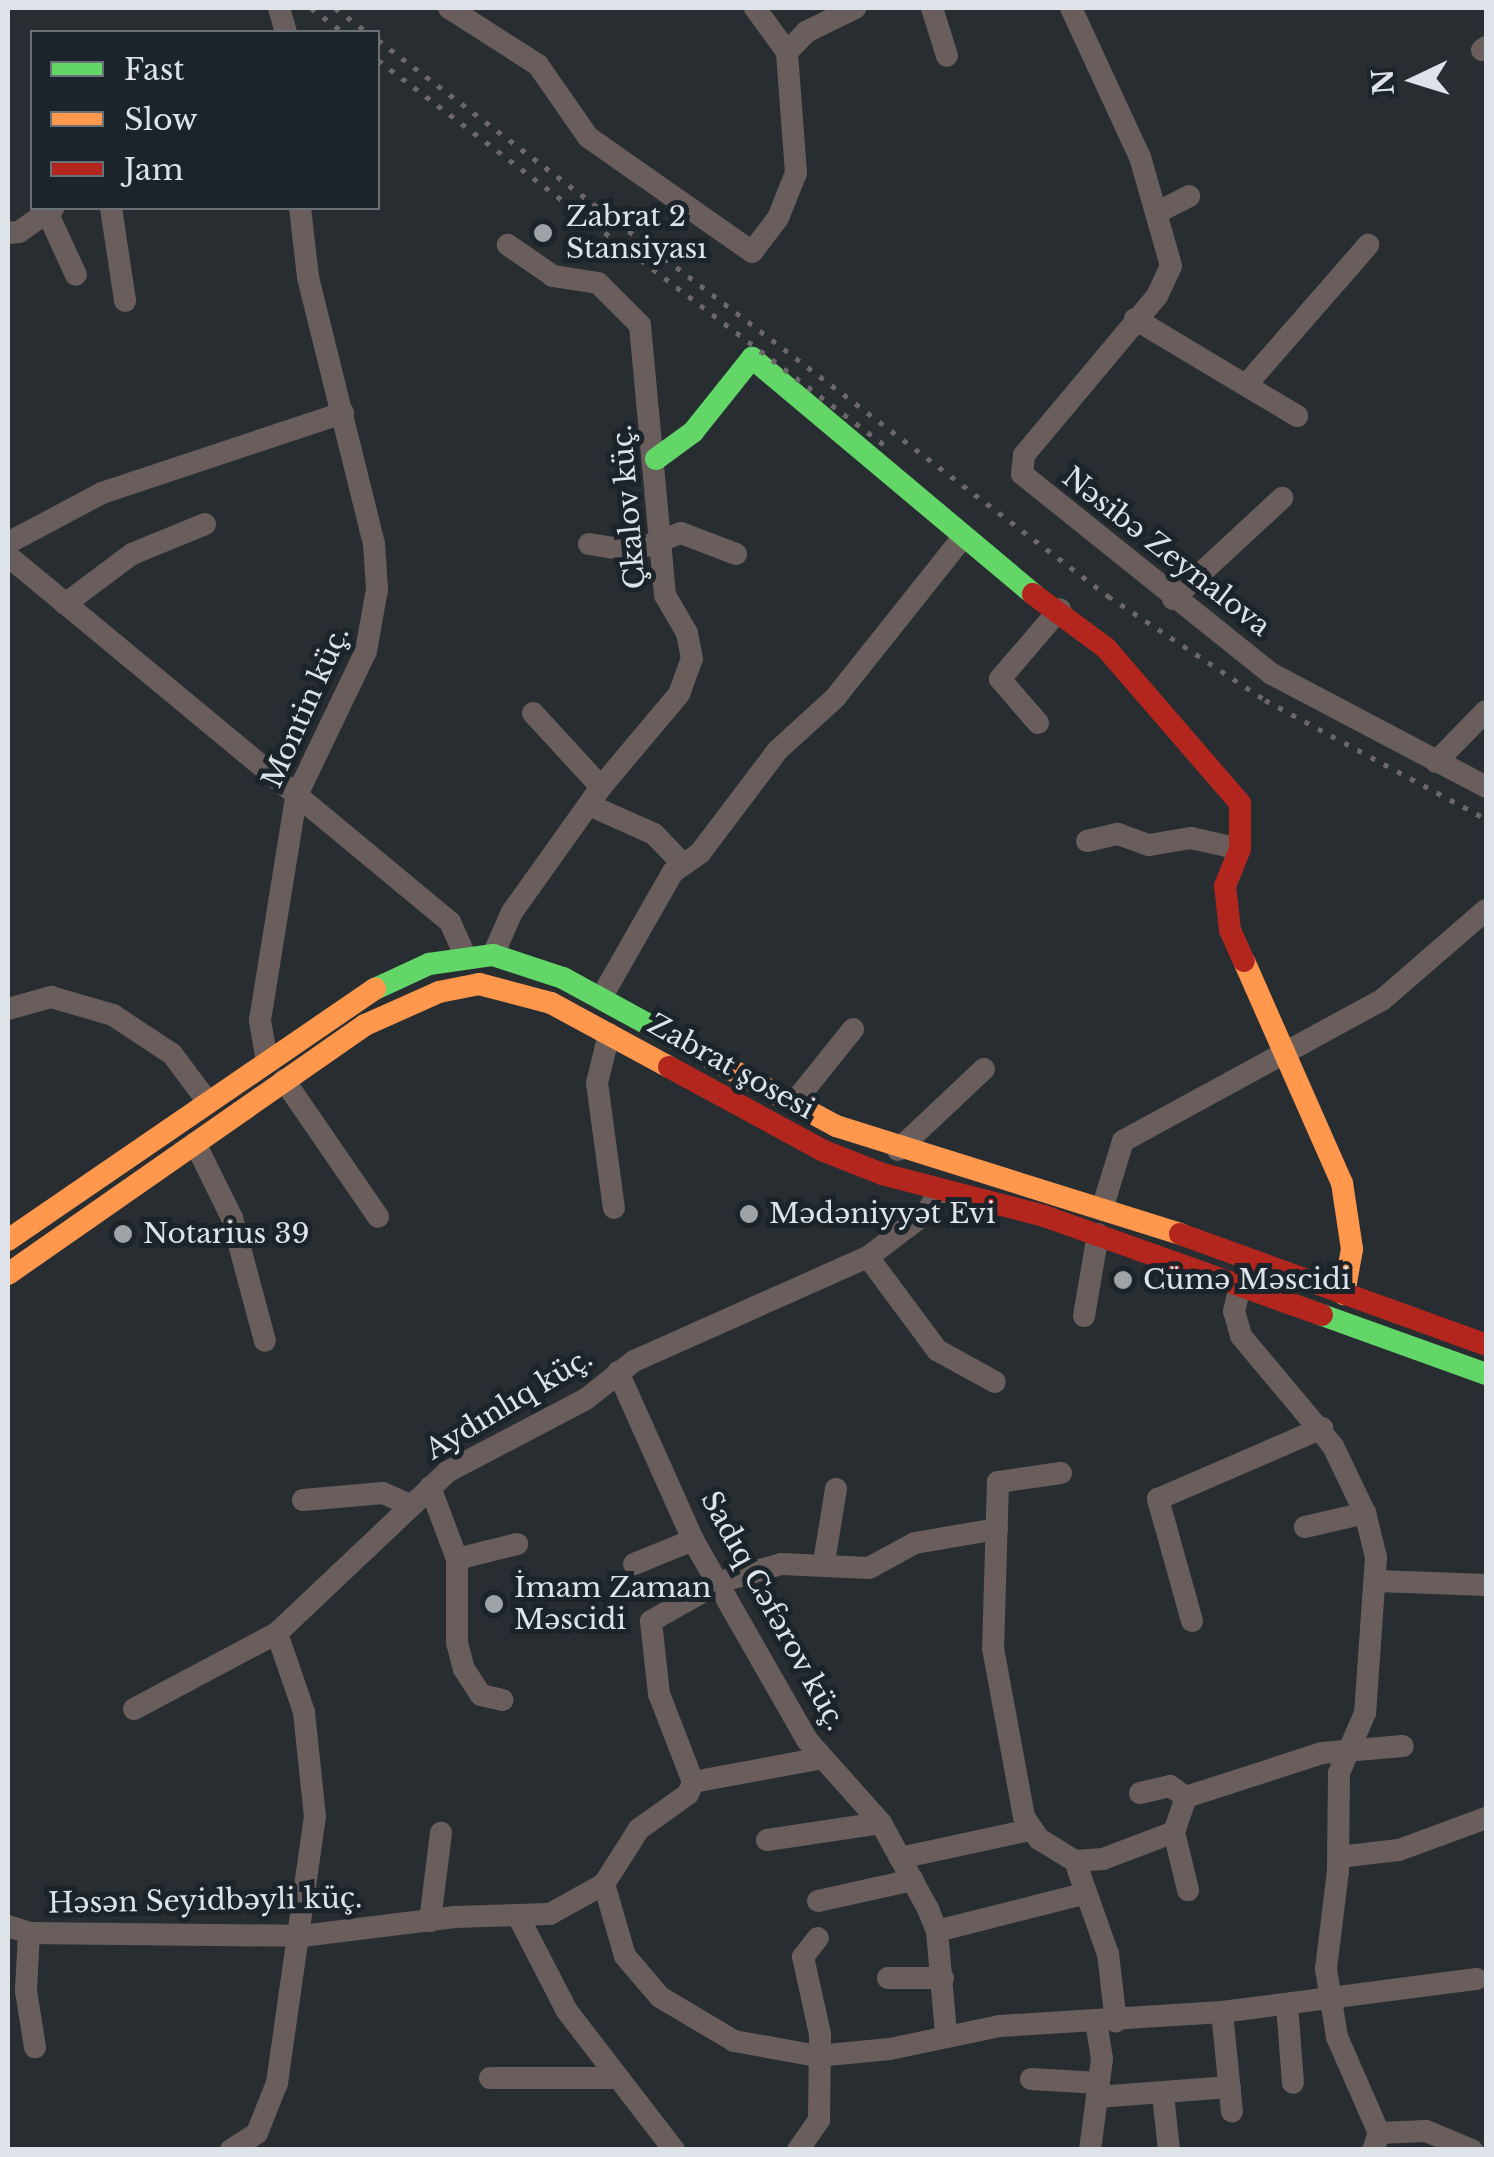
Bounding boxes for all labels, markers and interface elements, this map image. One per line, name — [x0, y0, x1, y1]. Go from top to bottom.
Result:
legend — [30, 30, 380, 210]
north arrow — [1364, 30, 1464, 130]
text: Fast — [124, 51, 185, 88]
text: N — [1365, 68, 1402, 96]
text: Slow — [124, 101, 198, 138]
text: Jam — [124, 151, 184, 188]
place label: Zabrat 2 Stansiyası — [566, 200, 707, 266]
marker: Zabrat 2 Stansiyası — [530, 220, 556, 246]
street label: Çkalov küç. — [605, 423, 653, 591]
street label: Nəsibə Zeynalova — [1056, 461, 1276, 643]
street label: Montin küç. — [255, 621, 357, 793]
street label: Zabrat şosesi — [642, 1007, 820, 1127]
place label: Mədəniyyət Evi — [769, 1197, 995, 1231]
marker: Mədəniyyət Evi — [738, 1203, 760, 1225]
place label: Notarius 39 — [143, 1217, 309, 1251]
marker: Notarius 39 — [112, 1223, 134, 1245]
place label: Cümə Məscidi — [1143, 1263, 1350, 1297]
marker: Cümə Məscidi — [1112, 1269, 1134, 1291]
street label: Aydınlıq küç. — [420, 1341, 598, 1467]
street label: Sadıq Cəfərov küç. — [693, 1485, 853, 1737]
place label: İmam Zaman Məscidi — [514, 1571, 711, 1637]
marker: İmam Zaman Məscidi — [483, 1593, 505, 1615]
street label: Həsən Seyidbəyli küç. — [47, 1881, 363, 1921]

